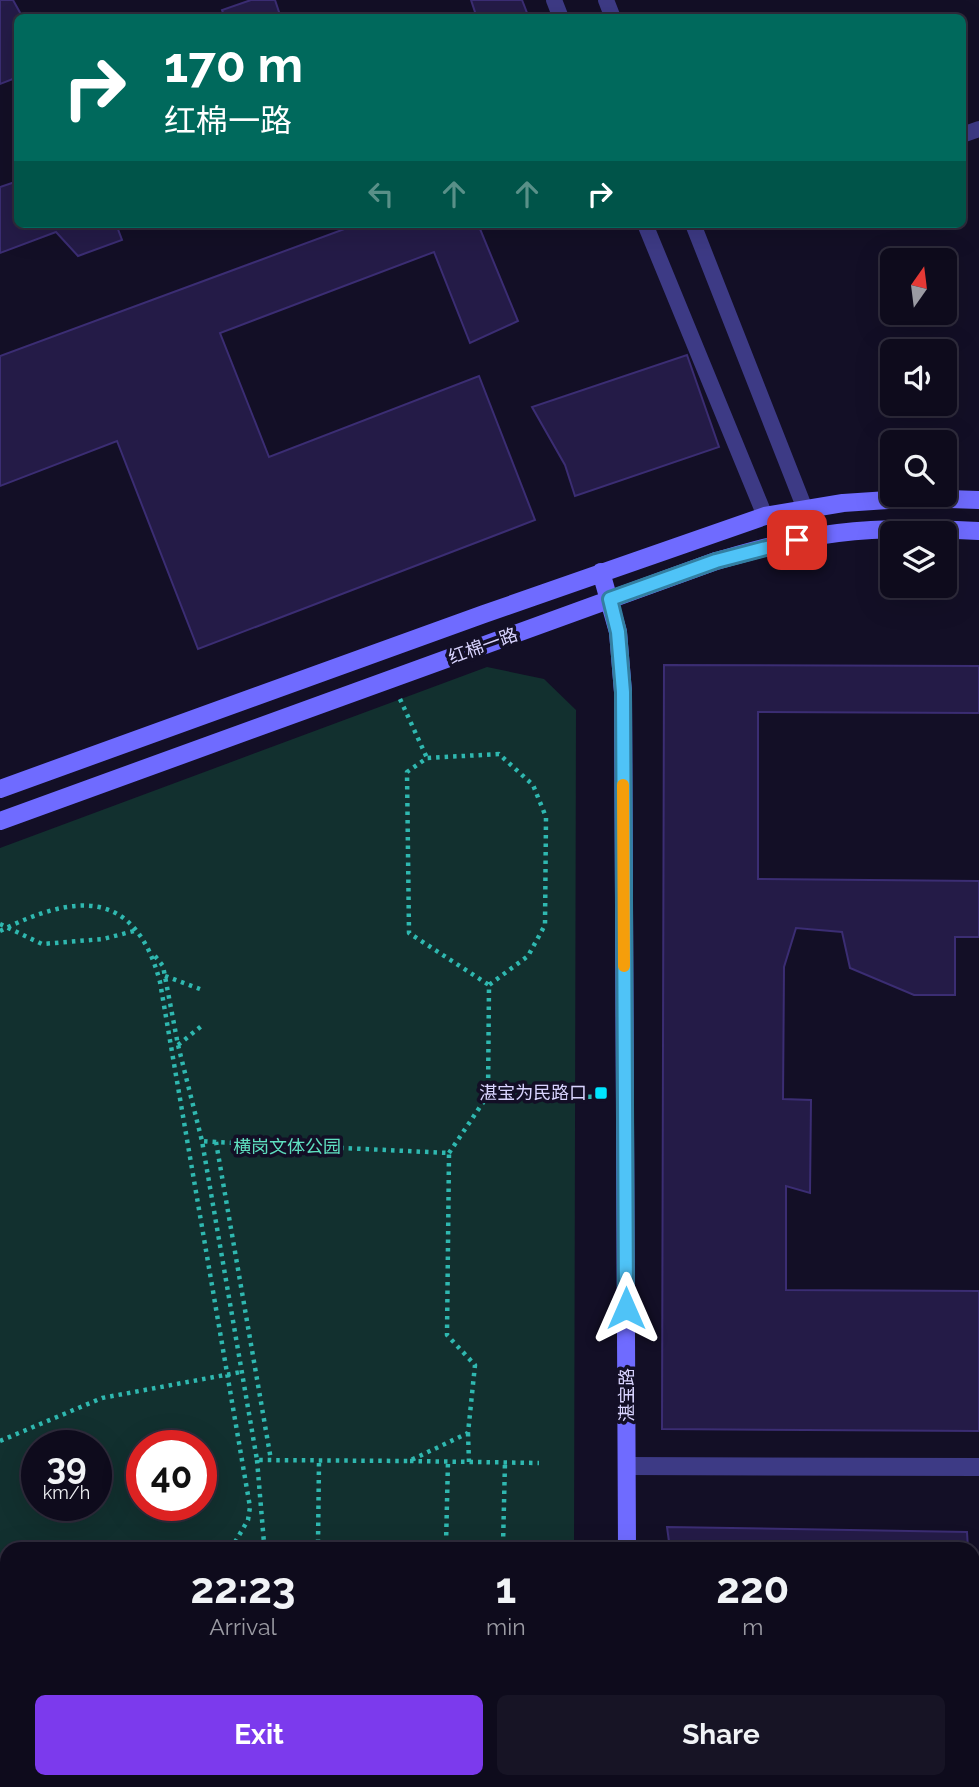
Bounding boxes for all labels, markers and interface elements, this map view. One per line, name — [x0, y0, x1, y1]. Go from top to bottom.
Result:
text: 170 m — [164, 36, 303, 93]
icon: right — [49, 42, 140, 133]
text: 红棉一路 — [164, 102, 292, 139]
icon: left — [362, 175, 400, 213]
icon: ahead — [435, 175, 473, 213]
icon: ahead — [508, 175, 546, 213]
icon: right — [581, 175, 619, 213]
north arrow — [880, 248, 957, 326]
map controls — [880, 248, 957, 598]
button: sound — [880, 339, 957, 416]
button: search — [880, 430, 957, 507]
pin — [767, 510, 827, 570]
icon: arrive — [778, 521, 816, 559]
button: layers — [880, 521, 957, 598]
street label: 红棉一路 — [445, 623, 520, 668]
place label: 湛宝为民路口 — [479, 1082, 587, 1103]
marker: 湛宝为民路口 — [593, 1085, 609, 1101]
park label: 横岗文体公园 — [233, 1136, 341, 1157]
position arrow — [589, 1271, 663, 1345]
street label: 湛宝路 — [616, 1368, 637, 1422]
speed limit sign: 40 — [126, 1430, 217, 1521]
text: 39 — [46, 1446, 87, 1487]
text: km/h — [43, 1482, 90, 1503]
text: 22:23 — [191, 1564, 295, 1613]
text: 1 — [495, 1564, 516, 1613]
text: 220 — [716, 1564, 789, 1613]
text: Arrival — [209, 1613, 277, 1640]
text: min — [486, 1613, 526, 1640]
text: m — [742, 1613, 763, 1640]
button: Exit — [35, 1695, 483, 1775]
button: Share — [497, 1695, 945, 1775]

